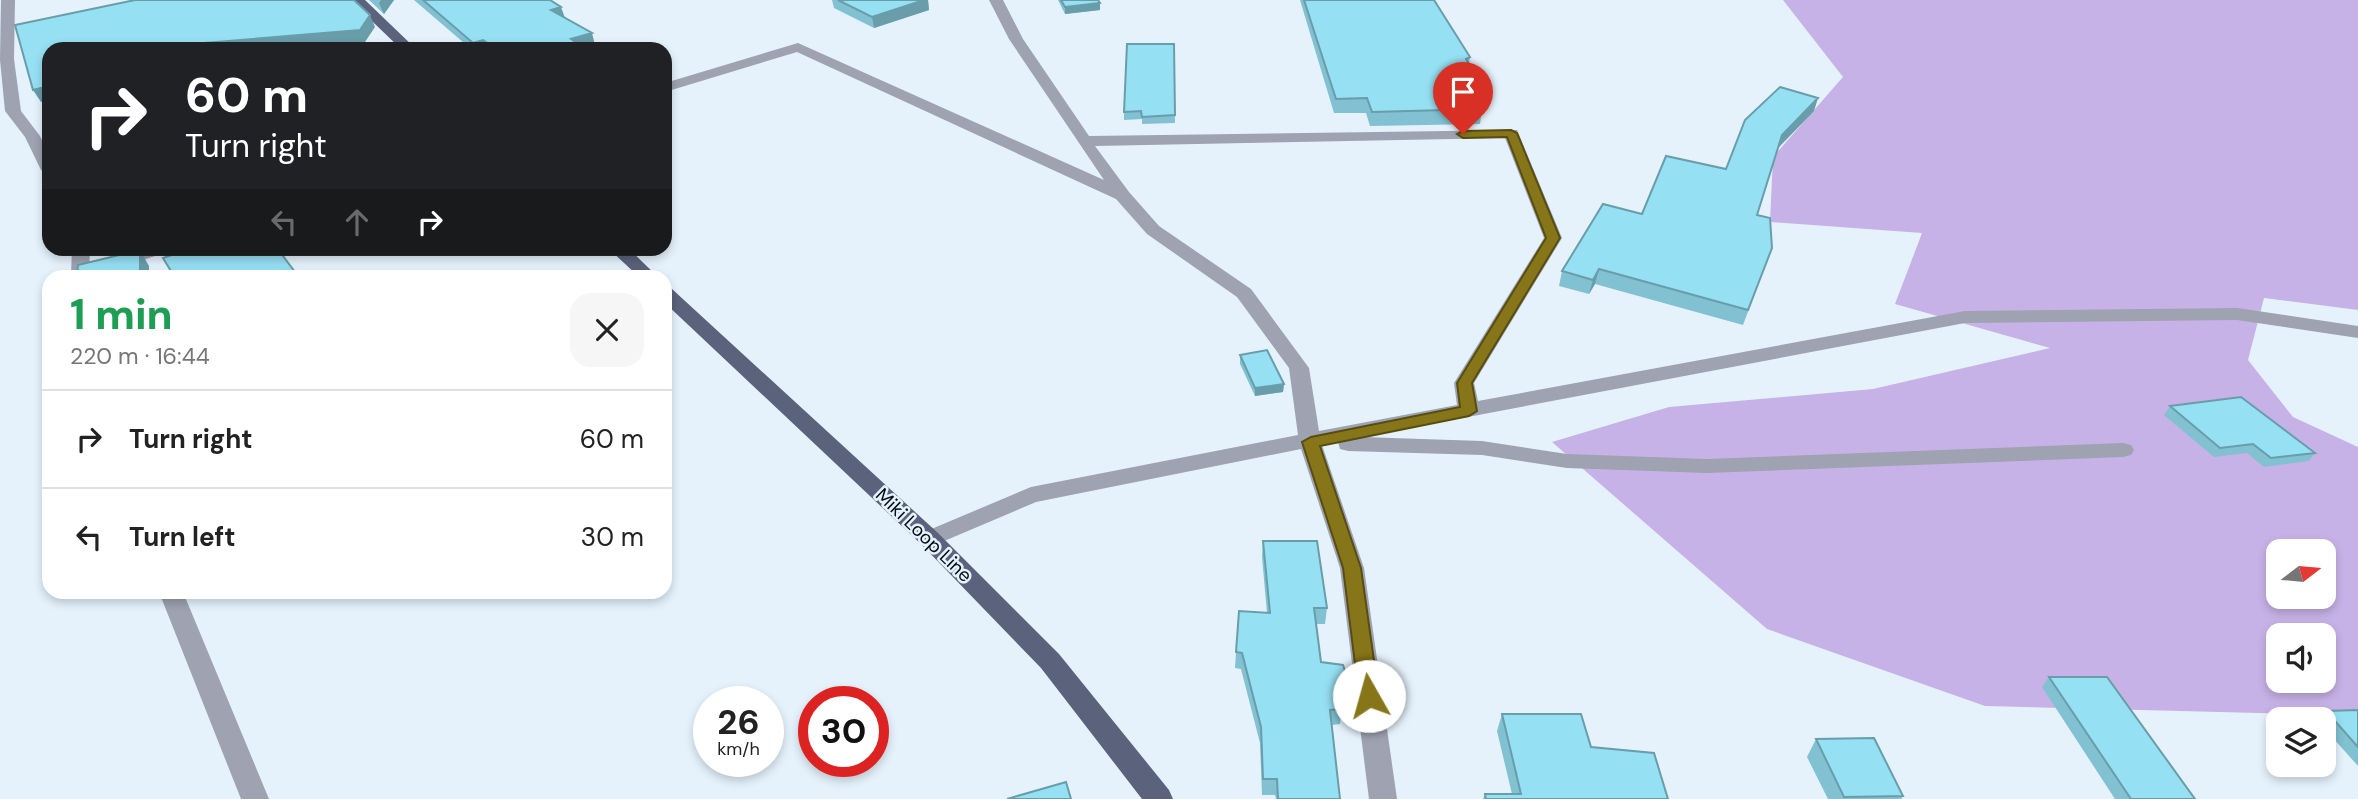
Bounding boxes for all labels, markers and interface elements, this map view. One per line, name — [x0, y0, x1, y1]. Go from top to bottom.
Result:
pin — [1433, 62, 1493, 134]
text: 60 m — [185, 63, 308, 127]
icon: right — [70, 70, 161, 161]
icon: arrive — [1444, 73, 1482, 111]
text: Turn right — [185, 125, 327, 167]
icon: left — [265, 203, 303, 241]
icon: ahead — [338, 203, 376, 241]
icon: right — [411, 203, 449, 241]
text: 1 min — [70, 287, 173, 342]
button: close — [570, 293, 644, 367]
text: 220 m · 16:44 — [70, 341, 210, 371]
icon: right — [70, 420, 108, 458]
text: Turn right — [129, 422, 253, 456]
text: 60 m — [580, 422, 644, 456]
street label: Miki Loop Line — [870, 483, 978, 587]
icon: left — [70, 518, 108, 556]
text: Turn left — [129, 520, 236, 554]
text: 30 m — [581, 520, 644, 554]
north arrow — [2266, 539, 2336, 609]
map controls — [2266, 539, 2336, 777]
button: sound — [2266, 623, 2336, 693]
position arrow — [1332, 659, 1406, 733]
speed limit sign: 30 — [798, 686, 889, 777]
text: 26 — [717, 699, 760, 745]
button: layers — [2266, 707, 2336, 777]
text: km/h — [717, 737, 760, 761]

